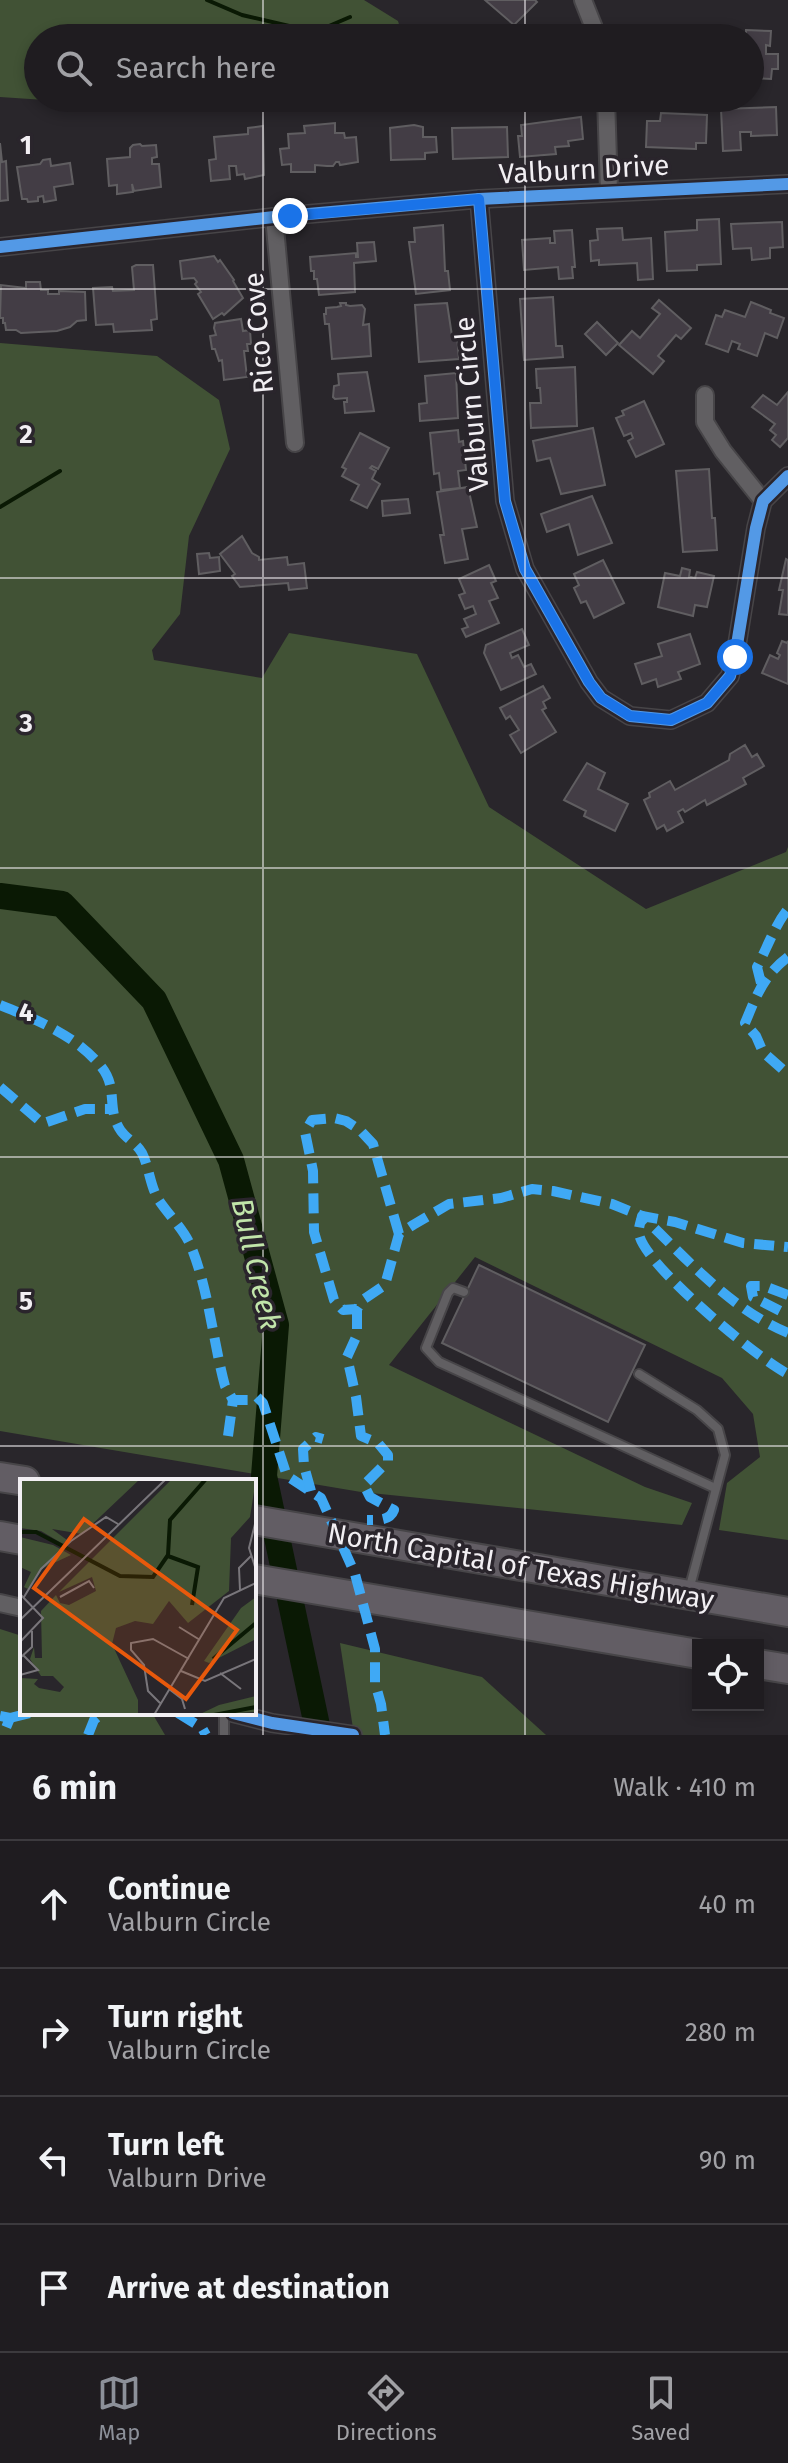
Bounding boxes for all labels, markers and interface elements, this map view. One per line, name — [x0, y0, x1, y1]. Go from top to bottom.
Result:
search box — [24, 24, 764, 112]
icon: search — [52, 46, 96, 90]
text: Search here — [116, 50, 276, 86]
text: 1 — [20, 130, 32, 161]
street label: Valburn Drive — [498, 149, 670, 190]
route end — [272, 198, 308, 234]
street label: Rico Cove — [237, 271, 280, 395]
street label: Valburn Circle — [447, 315, 496, 493]
text: 2 — [19, 419, 33, 450]
route start — [717, 639, 753, 675]
text: 3 — [18, 708, 33, 739]
text: 4 — [19, 997, 34, 1028]
water label: Bull Creek — [223, 1195, 289, 1333]
text: 5 — [19, 1286, 33, 1317]
inset map — [20, 1479, 256, 1715]
street label: North Capital of Texas Highway — [325, 1516, 717, 1617]
map controls — [692, 1639, 764, 1711]
button: locate — [692, 1639, 764, 1711]
text: 6 min — [32, 1767, 117, 1808]
text: Walk · 410 m — [613, 1772, 756, 1803]
text: Continue — [108, 1871, 231, 1907]
icon: ahead — [32, 1882, 76, 1926]
text: 40 m — [698, 1889, 756, 1920]
text: Valburn Circle — [108, 1907, 271, 1938]
text: Turn right — [108, 1999, 243, 2035]
icon: right — [32, 2010, 76, 2054]
text: 280 m — [685, 2017, 756, 2048]
text: Valburn Circle — [108, 2035, 271, 2066]
text: Turn left — [108, 2127, 224, 2163]
icon: left — [32, 2138, 76, 2182]
text: 90 m — [699, 2145, 756, 2176]
text: Valburn Drive — [108, 2163, 267, 2194]
icon: arrive — [32, 2266, 76, 2310]
text: Arrive at destination — [108, 2270, 390, 2306]
tab: Map — [97, 2371, 141, 2446]
tab: Directions — [336, 2371, 437, 2446]
tab: Saved — [631, 2371, 691, 2446]

